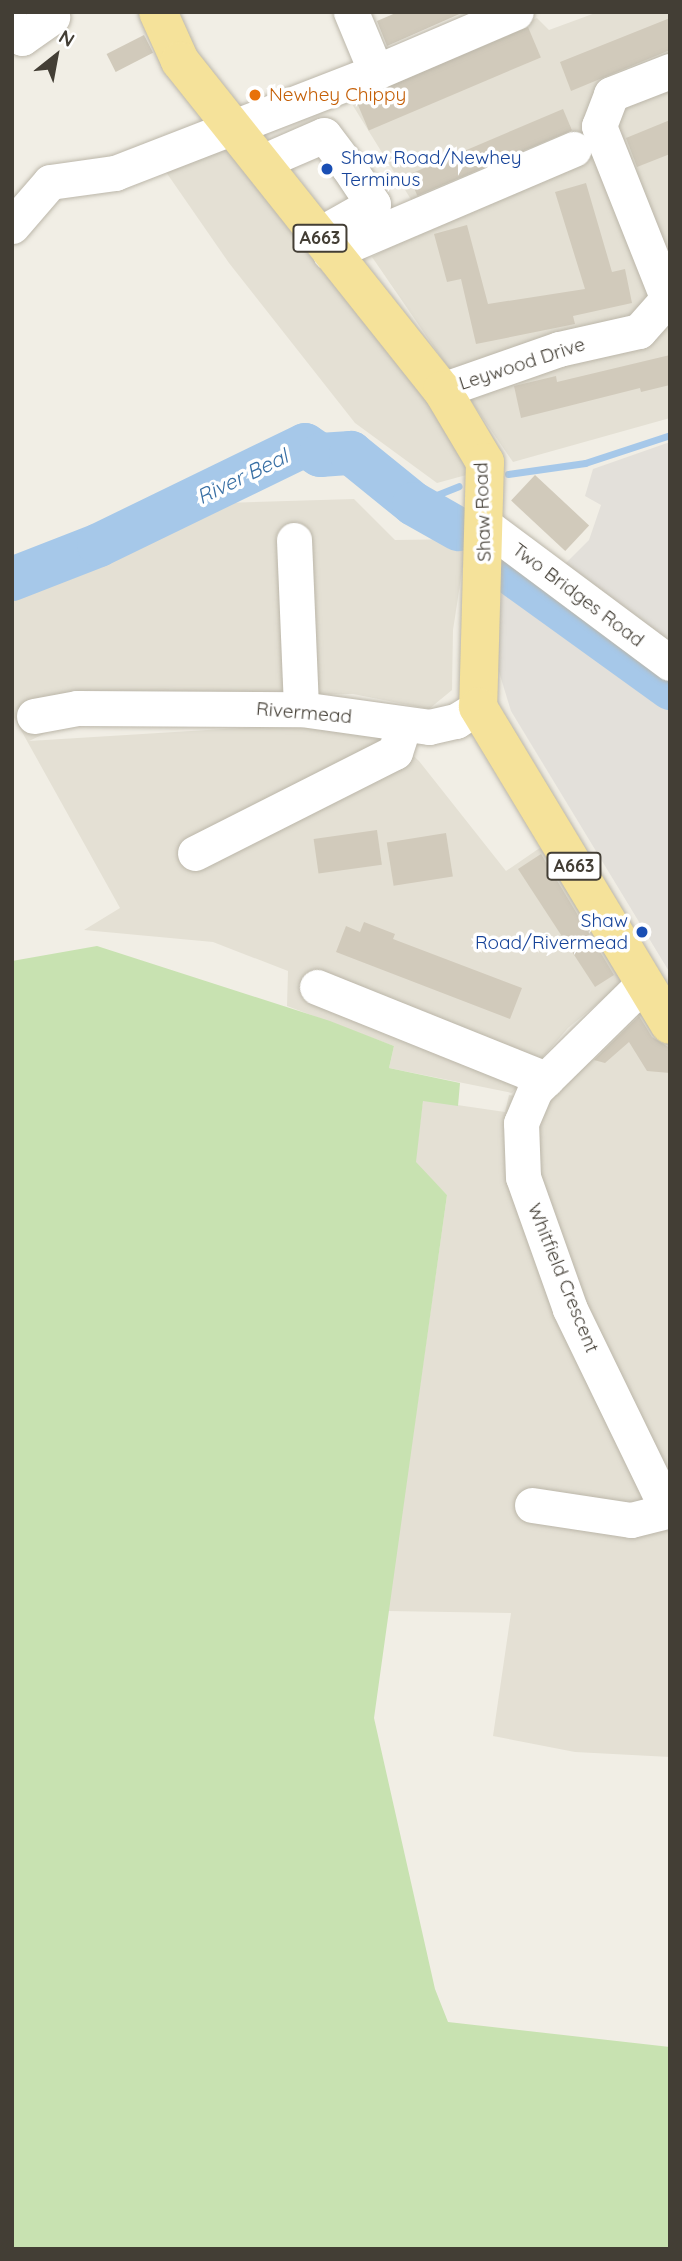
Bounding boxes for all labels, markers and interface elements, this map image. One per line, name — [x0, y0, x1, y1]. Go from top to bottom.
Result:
north arrow — [21, 21, 91, 91]
text: N — [55, 24, 79, 52]
place label: Newhey Chippy — [269, 84, 406, 106]
marker: Newhey Chippy — [247, 87, 263, 103]
place label: Shaw Road/Newhey Terminus — [341, 147, 521, 191]
marker: Shaw Road/Newhey Terminus — [319, 161, 335, 177]
road number: A663 — [292, 224, 348, 252]
street label: Leywood Drive — [456, 333, 588, 395]
water label: River Beal — [192, 443, 292, 509]
street label: Shaw Road — [470, 462, 496, 562]
street label: Two Bridges Road — [508, 538, 648, 652]
street label: Rivermead — [255, 697, 353, 729]
road number: A663 — [546, 852, 602, 880]
place label: Shaw Road/Rivermead — [475, 910, 628, 954]
marker: Shaw Road/Rivermead — [634, 924, 650, 940]
street label: Whitfield Crescent — [523, 1200, 603, 1356]

